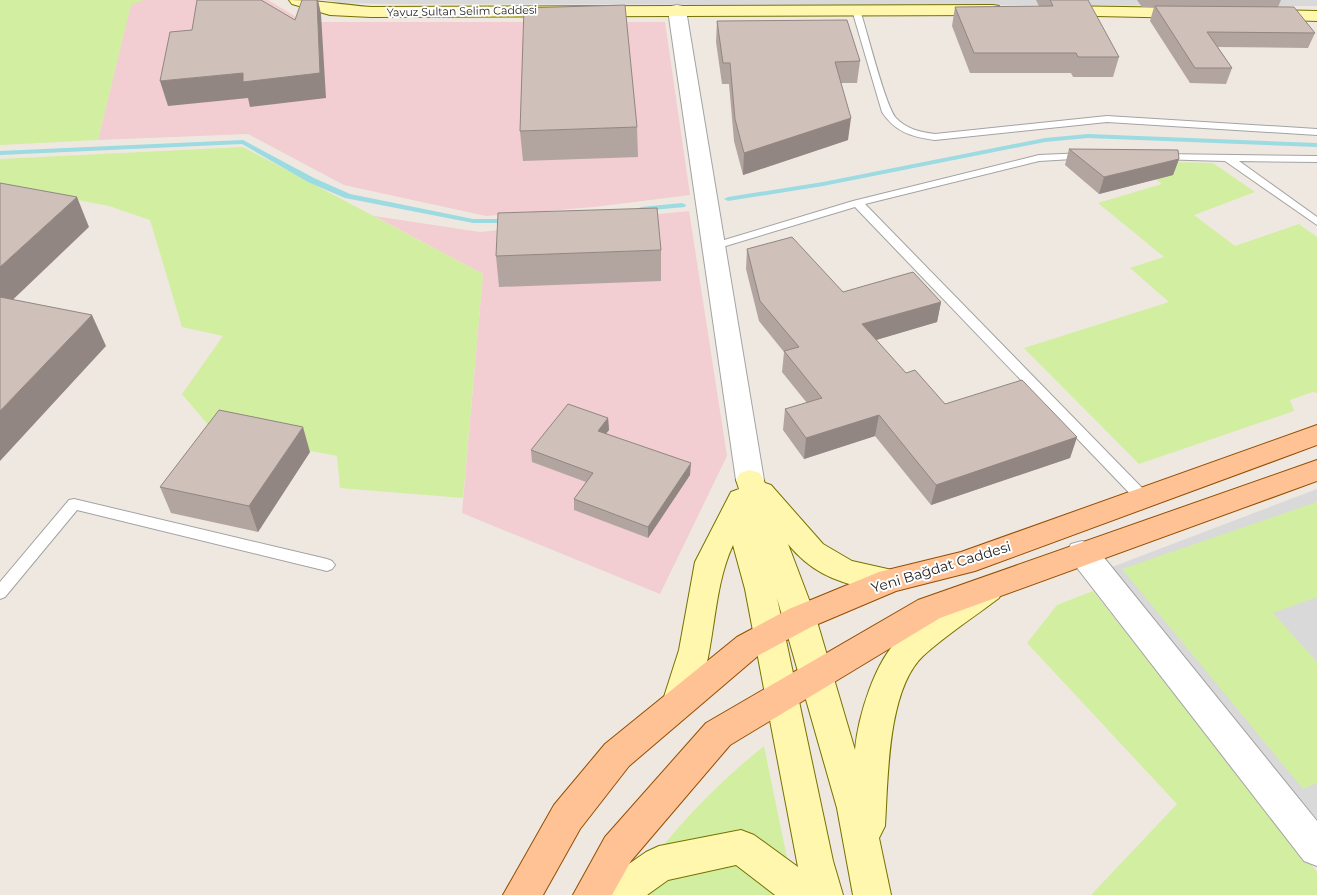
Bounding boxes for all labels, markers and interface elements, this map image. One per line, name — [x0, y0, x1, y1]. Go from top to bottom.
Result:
street label: Yavuz Sultan Selim Caddesi — [387, 3, 537, 19]
street label: Yeni Bağdat Caddesi — [869, 537, 1013, 597]

